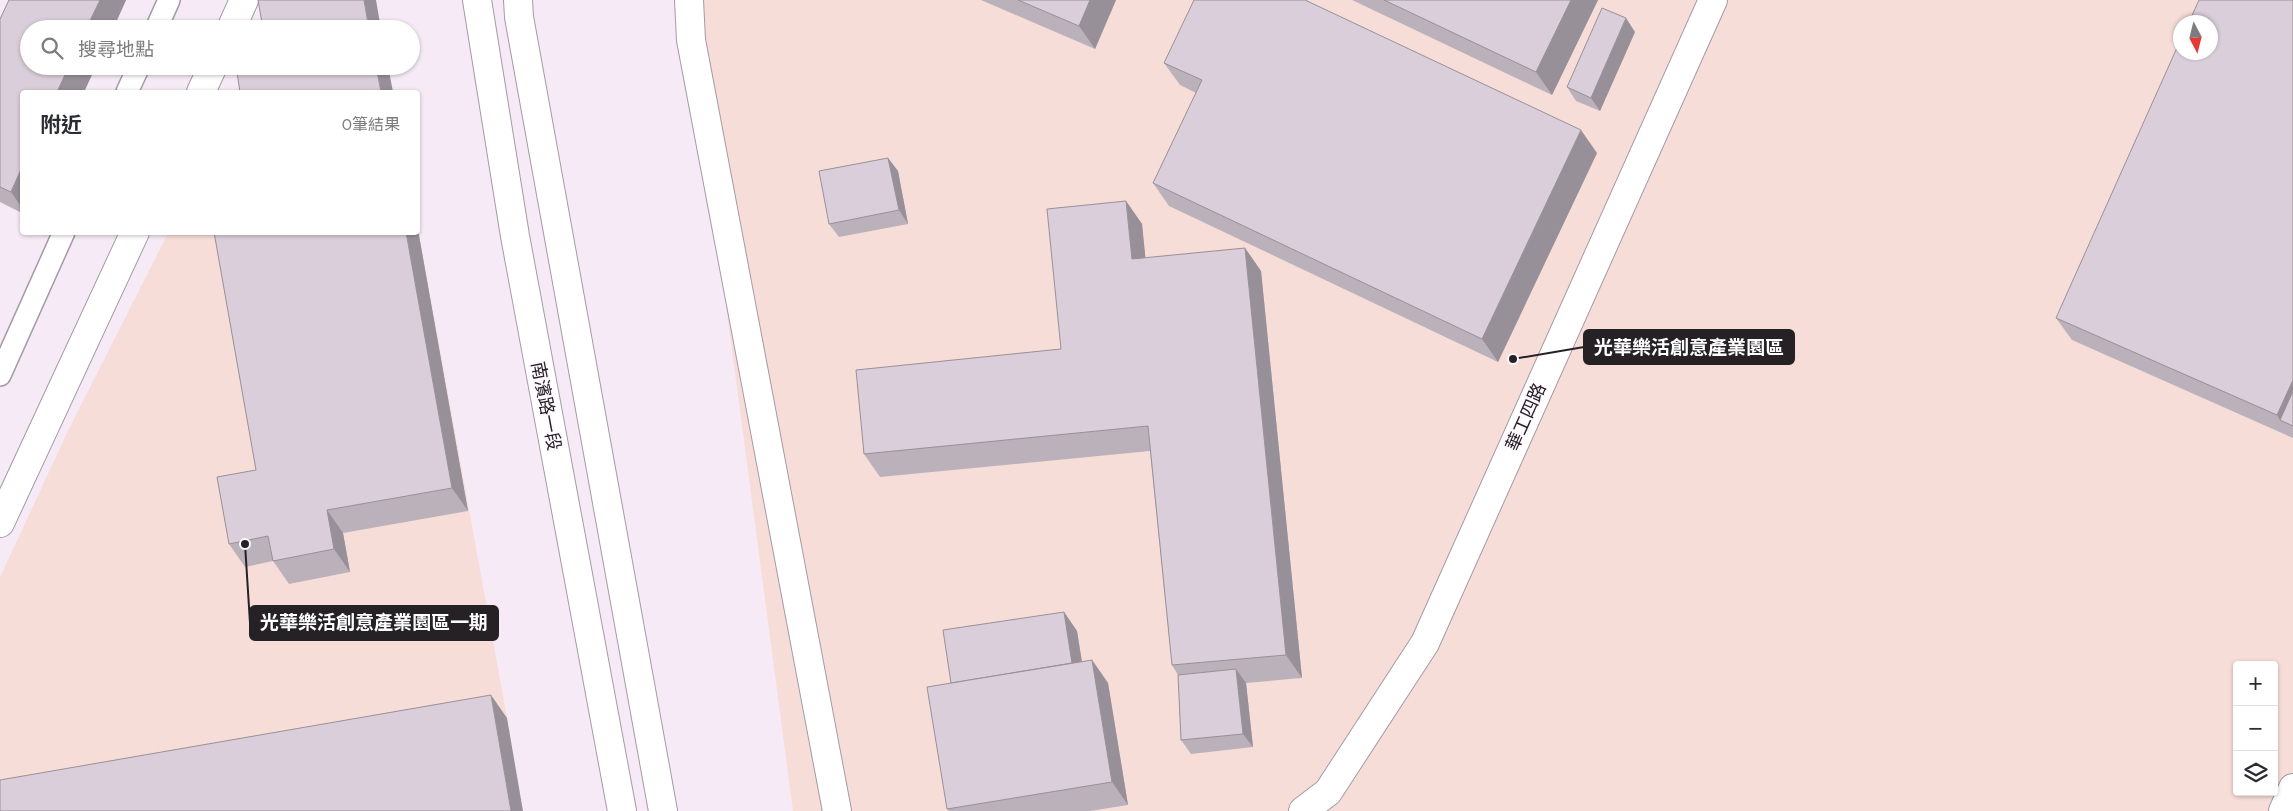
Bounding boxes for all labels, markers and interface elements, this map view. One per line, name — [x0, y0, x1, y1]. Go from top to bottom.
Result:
north arrow — [2173, 15, 2218, 60]
search box — [20, 20, 420, 75]
icon: search — [38, 34, 66, 62]
text: 搜尋地點 — [78, 38, 154, 61]
text: 附近 — [40, 112, 82, 137]
text: 0筆結果 — [342, 115, 400, 134]
callout: 光華樂活創意產業園區 — [1584, 330, 1794, 364]
text: 光華樂活創意產業園區 — [1594, 336, 1784, 359]
street label: 南濱路一段 — [527, 360, 565, 452]
street label: 華工四路 — [1501, 380, 1551, 454]
callout: 光華樂活創意產業園區一期 — [250, 606, 498, 640]
text: 光華樂活創意產業園區一期 — [260, 611, 488, 634]
map controls — [2233, 661, 2278, 796]
button: + — [2233, 661, 2278, 706]
button: − — [2233, 706, 2278, 751]
button: layers — [2233, 751, 2278, 796]

